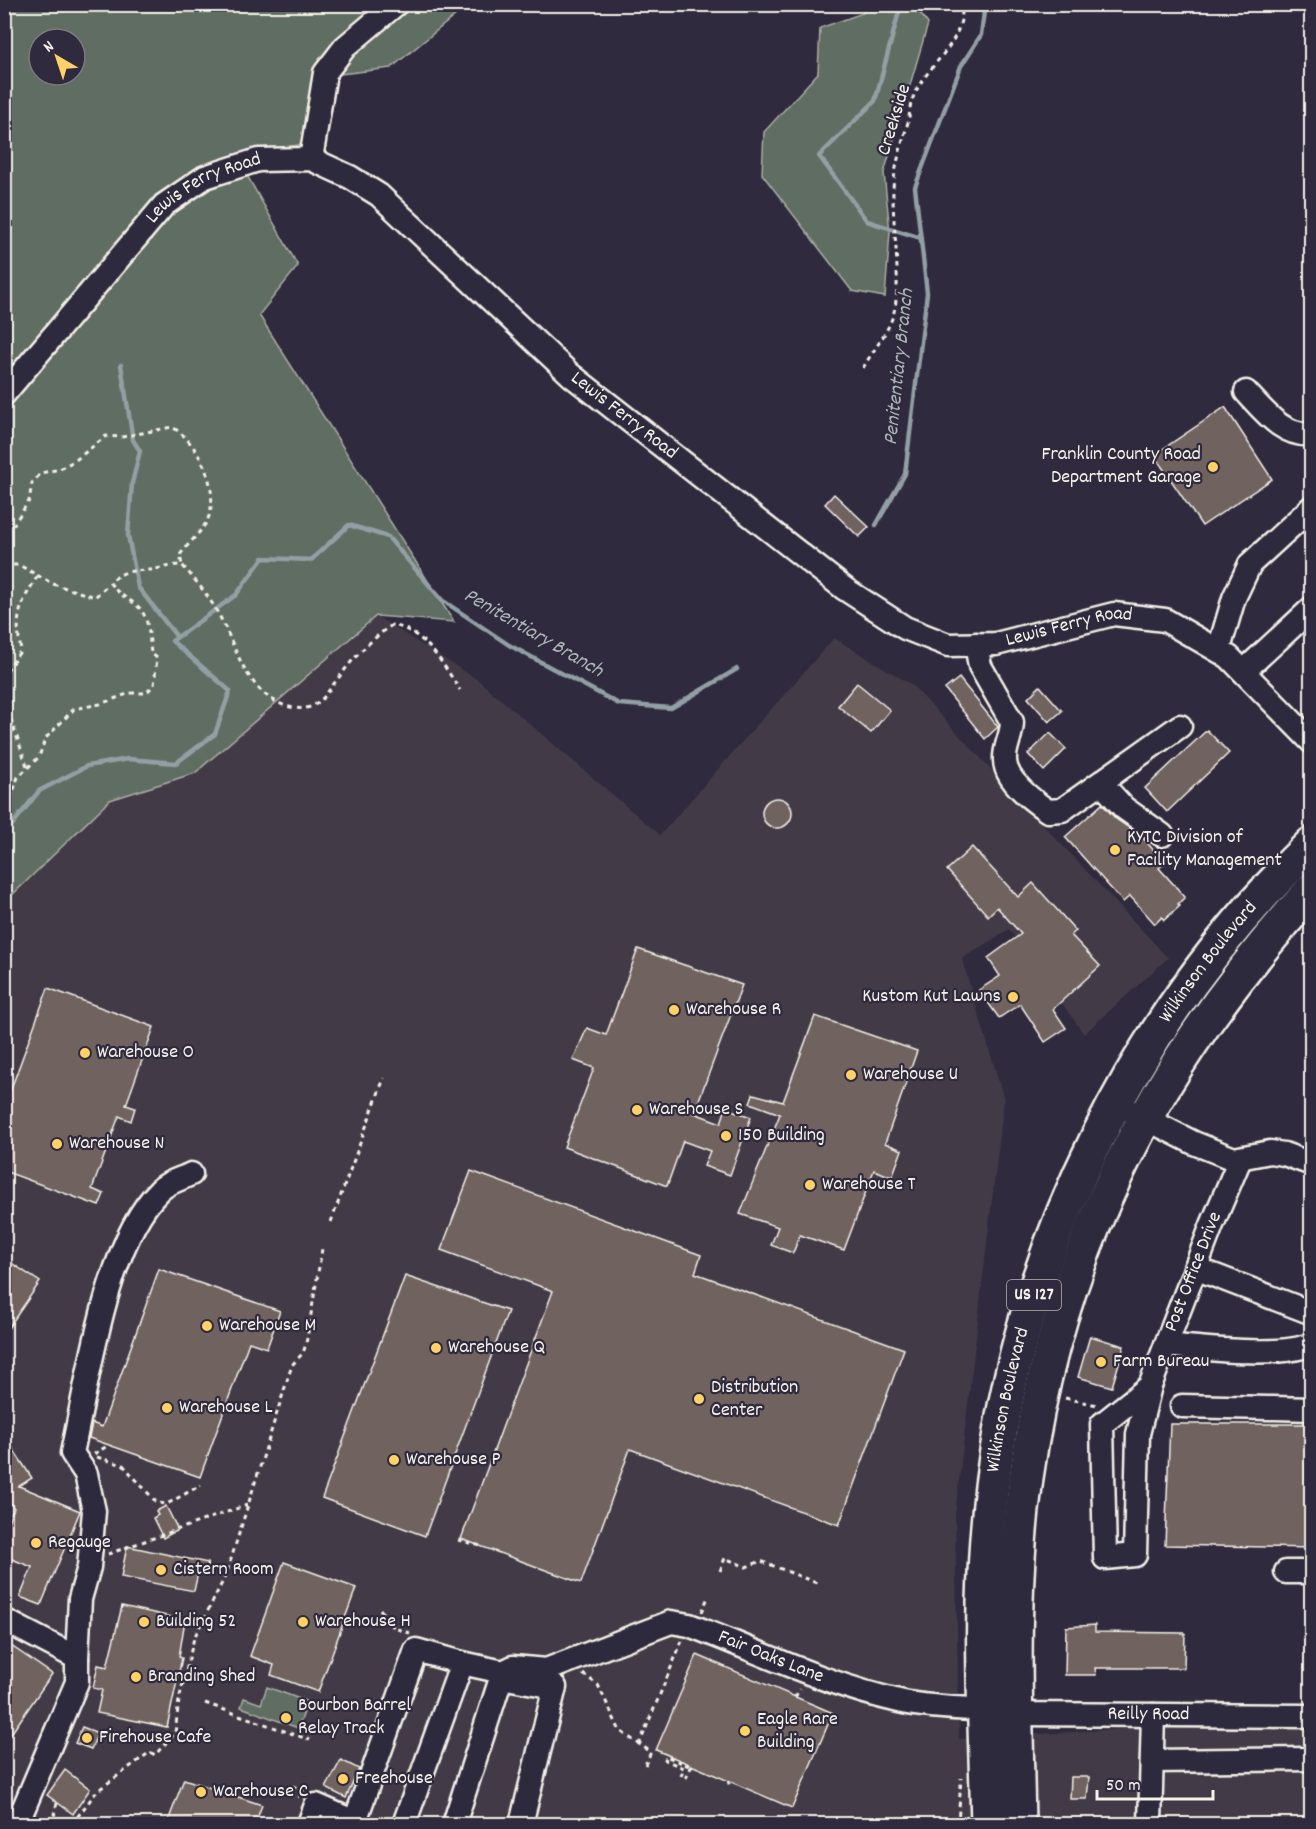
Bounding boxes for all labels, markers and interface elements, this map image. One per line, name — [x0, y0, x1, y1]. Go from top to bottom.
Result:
north arrow — [27, 27, 87, 87]
text: N — [39, 36, 60, 59]
street label: Creekside — [871, 81, 919, 159]
street label: Lewis Ferry Road — [140, 146, 265, 230]
water label: Penitentiary Branch — [877, 286, 923, 447]
street label: Lewis Ferry Road — [564, 365, 683, 467]
place label: Franklin County Road Department Garage — [1042, 441, 1201, 492]
marker: Franklin County Road Department Garage — [1206, 460, 1220, 474]
water label: Penitentiary Branch — [458, 582, 610, 687]
street label: Lewis Ferry Road — [1003, 600, 1134, 655]
place label: KYTC Division of Facility Management — [1127, 824, 1282, 875]
marker: KYTC Division of Facility Management — [1108, 843, 1122, 857]
street label: Wilkinson Boulevard — [1153, 895, 1265, 1029]
place label: Kustom Kut Lawns — [862, 983, 1001, 1011]
marker: Kustom Kut Lawns — [1006, 990, 1020, 1004]
place label: Warehouse R — [686, 996, 781, 1024]
marker: Warehouse R — [667, 1003, 681, 1017]
place label: Warehouse O — [97, 1039, 194, 1067]
marker: Warehouse O — [78, 1046, 92, 1060]
place label: Warehouse U — [863, 1061, 958, 1089]
marker: Warehouse U — [844, 1068, 858, 1082]
place label: Warehouse S — [649, 1096, 743, 1124]
marker: Warehouse S — [630, 1103, 644, 1117]
place label: 150 Building — [738, 1122, 825, 1150]
marker: 150 Building — [719, 1129, 733, 1143]
place label: Warehouse N — [69, 1130, 164, 1158]
marker: Warehouse N — [50, 1137, 64, 1151]
place label: Warehouse T — [822, 1171, 916, 1199]
marker: Warehouse T — [803, 1178, 817, 1192]
street label: Post Office Drive — [1158, 1208, 1230, 1336]
road number: US 127 — [1007, 1280, 1061, 1310]
place label: Warehouse M — [219, 1312, 316, 1340]
marker: Warehouse M — [200, 1319, 214, 1333]
street label: Wilkinson Boulevard — [980, 1324, 1037, 1474]
place label: Warehouse Q — [448, 1334, 545, 1362]
marker: Warehouse Q — [429, 1341, 443, 1355]
place label: Farm Bureau — [1113, 1348, 1209, 1376]
marker: Farm Bureau — [1094, 1355, 1108, 1369]
place label: Distribution Center — [711, 1374, 798, 1425]
marker: Distribution Center — [692, 1392, 706, 1406]
place label: Warehouse L — [179, 1394, 273, 1422]
marker: Warehouse L — [160, 1401, 174, 1415]
place label: Warehouse P — [406, 1446, 501, 1474]
marker: Warehouse P — [387, 1453, 401, 1467]
place label: Regauge — [48, 1529, 111, 1557]
marker: Regauge — [29, 1536, 43, 1550]
place label: Cistern Room — [173, 1556, 274, 1584]
marker: Cistern Room — [154, 1563, 168, 1577]
place label: Building 52 — [156, 1608, 236, 1636]
place label: Warehouse H — [315, 1608, 411, 1636]
marker: Building 52 — [137, 1615, 151, 1629]
marker: Warehouse H — [296, 1615, 310, 1629]
street label: Fair Oaks Lane — [713, 1624, 828, 1691]
place label: Branding Shed — [148, 1663, 255, 1691]
marker: Branding Shed — [129, 1670, 143, 1684]
place label: Bourbon Barrel Relay Track — [298, 1692, 411, 1743]
street label: Reilly Road — [1107, 1701, 1189, 1729]
place label: Eagle Rare Building — [757, 1706, 838, 1757]
marker: Bourbon Barrel Relay Track — [279, 1711, 293, 1725]
place label: Firehouse Cafe — [99, 1724, 212, 1752]
marker: Eagle Rare Building — [738, 1724, 752, 1738]
marker: Firehouse Cafe — [80, 1731, 94, 1745]
scale bar — [1097, 1763, 1212, 1801]
place label: Freehouse — [355, 1765, 433, 1793]
marker: Freehouse — [336, 1772, 350, 1786]
text: 50 m — [1106, 1774, 1141, 1799]
place label: Warehouse C — [213, 1778, 309, 1806]
marker: Warehouse C — [194, 1785, 208, 1799]

